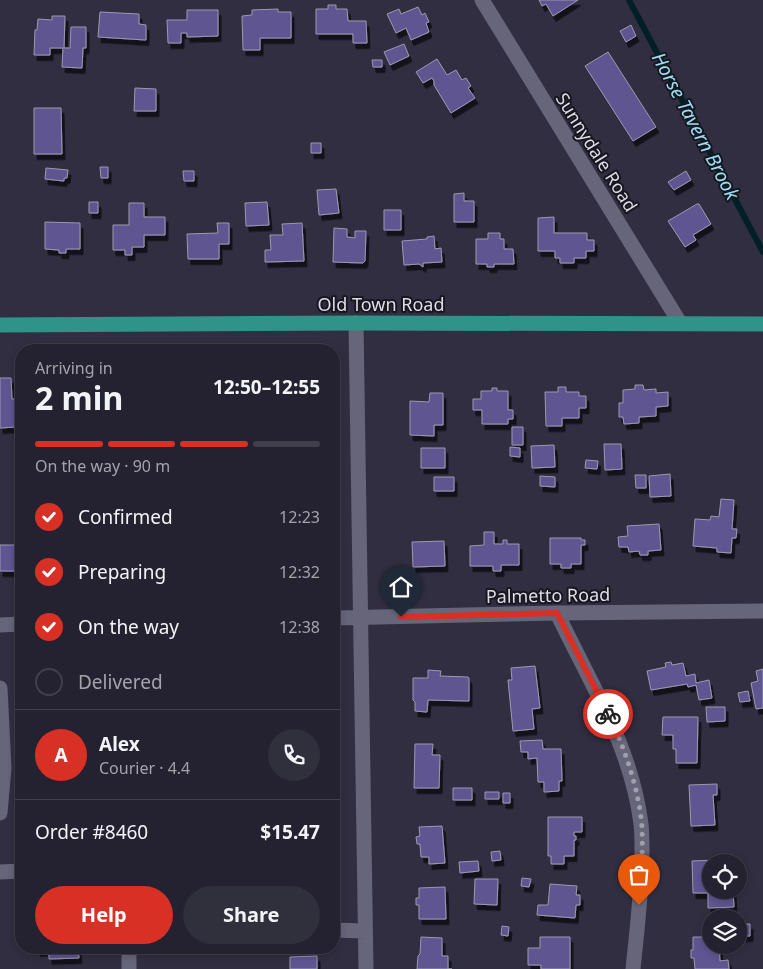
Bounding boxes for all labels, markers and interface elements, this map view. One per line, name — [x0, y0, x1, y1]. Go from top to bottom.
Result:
water label: Horse Tavern Brook — [646, 48, 746, 205]
street label: Sunnydale Road — [551, 88, 643, 216]
street label: Old Town Road — [318, 292, 444, 316]
text: Arriving in — [35, 357, 113, 379]
text: 12:50–12:55 — [213, 374, 320, 400]
text: 2 min — [35, 376, 123, 419]
text: On the way · 90 m — [35, 455, 170, 477]
icon: check — [35, 503, 63, 531]
text: Confirmed — [78, 504, 173, 530]
text: 12:23 — [279, 506, 320, 528]
icon: check — [35, 558, 63, 586]
text: Preparing — [78, 559, 166, 585]
text: 12:32 — [279, 561, 320, 583]
pin — [380, 566, 422, 617]
icon: home — [387, 573, 415, 601]
street label: Palmetto Road — [486, 582, 610, 608]
icon: check — [35, 613, 63, 641]
text: On the way — [78, 614, 179, 640]
text: 12:38 — [279, 616, 320, 638]
text: Delivered — [78, 669, 163, 695]
courier — [583, 689, 633, 739]
icon: bike — [594, 700, 622, 728]
button: phone — [268, 729, 320, 781]
text: Alex — [99, 731, 140, 757]
text: A — [54, 742, 68, 768]
text: Courier · 4.4 — [99, 757, 190, 779]
text: Order #8460 — [35, 819, 148, 845]
text: $15.47 — [260, 819, 320, 845]
pin — [618, 854, 660, 905]
map controls — [702, 854, 747, 954]
button: locate — [702, 854, 747, 899]
icon: bag — [625, 861, 653, 889]
button: Help — [35, 886, 173, 944]
button: Share — [183, 886, 320, 944]
button: layers — [702, 909, 747, 954]

